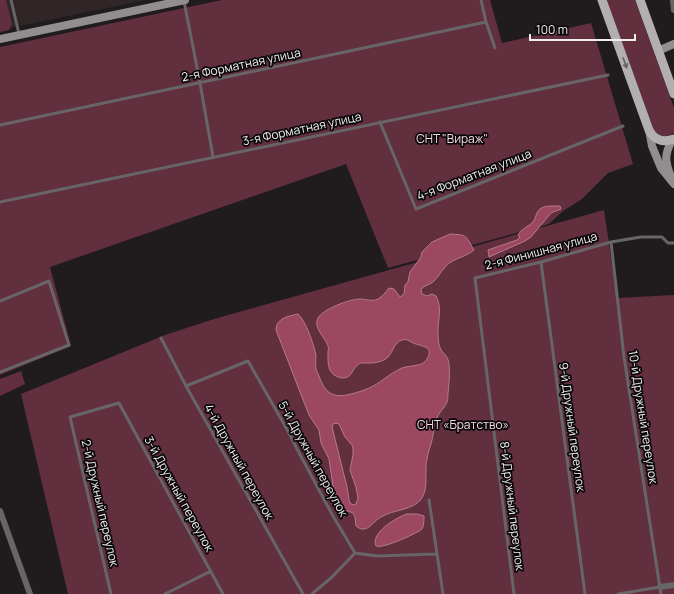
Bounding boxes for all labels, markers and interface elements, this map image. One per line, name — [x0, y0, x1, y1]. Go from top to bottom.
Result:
scale bar — [530, 16, 635, 42]
text: 100 m — [536, 21, 568, 38]
street label: 2-я Форматная улица — [180, 44, 302, 85]
one-way arrow — [622, 57, 628, 69]
street label: 3-я Форматная улица — [241, 108, 363, 149]
park label: СНТ "Вираж" — [416, 130, 488, 147]
street label: 4-я Форматная улица — [414, 145, 534, 204]
street label: 2-я Финишная улица — [483, 227, 599, 274]
street label: 10-й Дружный переулок — [625, 349, 663, 486]
street label: 9-й Дружный переулок — [555, 361, 590, 494]
street label: 5-й Дружный переулок — [275, 398, 353, 521]
street label: 4-й Дружный переулок — [200, 401, 279, 524]
park label: СНТ «Братство» — [417, 416, 509, 433]
street label: 3-й Дружный переулок — [141, 433, 219, 555]
street label: 2-й Дружный переулок — [78, 438, 124, 569]
street label: 8-й Дружный переулок — [496, 440, 529, 572]

